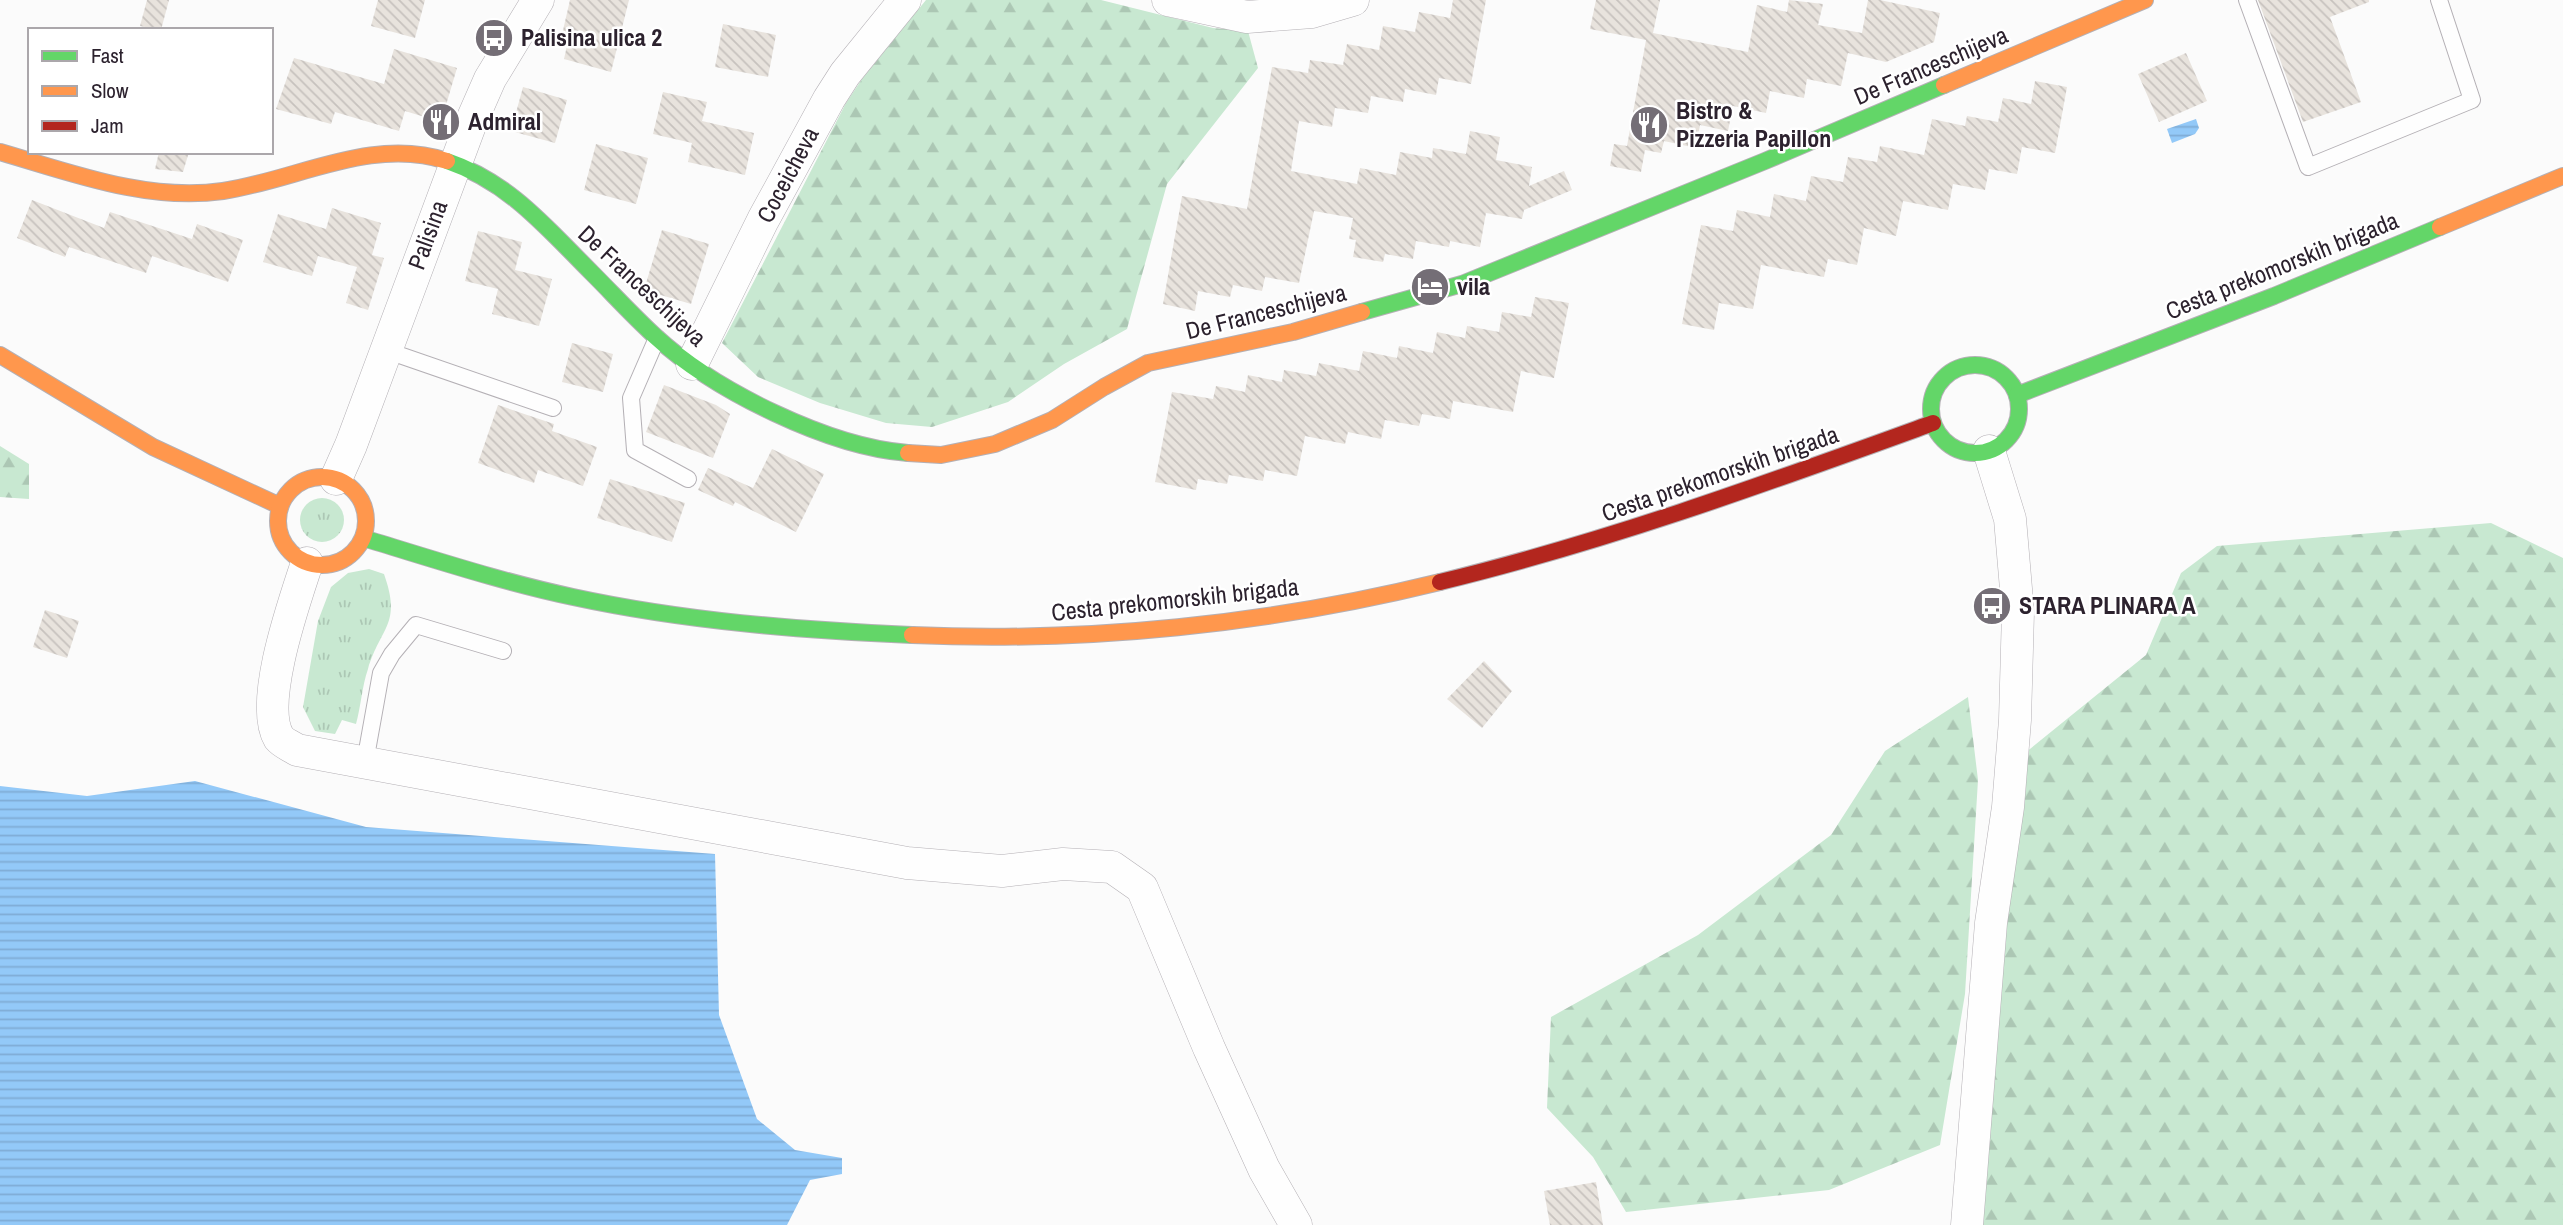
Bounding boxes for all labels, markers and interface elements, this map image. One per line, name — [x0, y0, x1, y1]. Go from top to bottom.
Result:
bus stop icon: Palisina ulica 2 — [473, 17, 515, 59]
street label: De Franceschijeva — [1849, 18, 2012, 112]
place label: Palisina ulica 2 — [521, 21, 662, 53]
legend — [28, 28, 273, 154]
text: Fast — [91, 41, 124, 70]
text: Slow — [91, 76, 129, 105]
place label: Bistro & Pizzeria Papillon — [1676, 94, 1831, 154]
restaurant icon: Admiral — [420, 101, 462, 143]
restaurant icon: Bistro & Pizzeria Papillon — [1628, 104, 1670, 146]
place label: Admiral — [468, 105, 541, 137]
text: Jam — [91, 111, 124, 140]
street label: Coceicheva — [749, 121, 826, 228]
street label: Palisina — [400, 196, 454, 274]
street label: Cesta prekomorskih brigada — [2161, 204, 2403, 326]
street label: De Franceschijeva — [572, 218, 714, 353]
hotel icon: vila — [1409, 266, 1451, 308]
place label: vila — [1457, 270, 1490, 302]
street label: De Franceschijeva — [1182, 276, 1349, 346]
street label: Cesta prekomorskih brigada — [1597, 417, 1842, 529]
street label: Cesta prekomorskih brigada — [1050, 570, 1300, 628]
bus stop icon: STARA PLINARA A — [1971, 585, 2013, 627]
place label: STARA PLINARA A — [2019, 589, 2197, 621]

